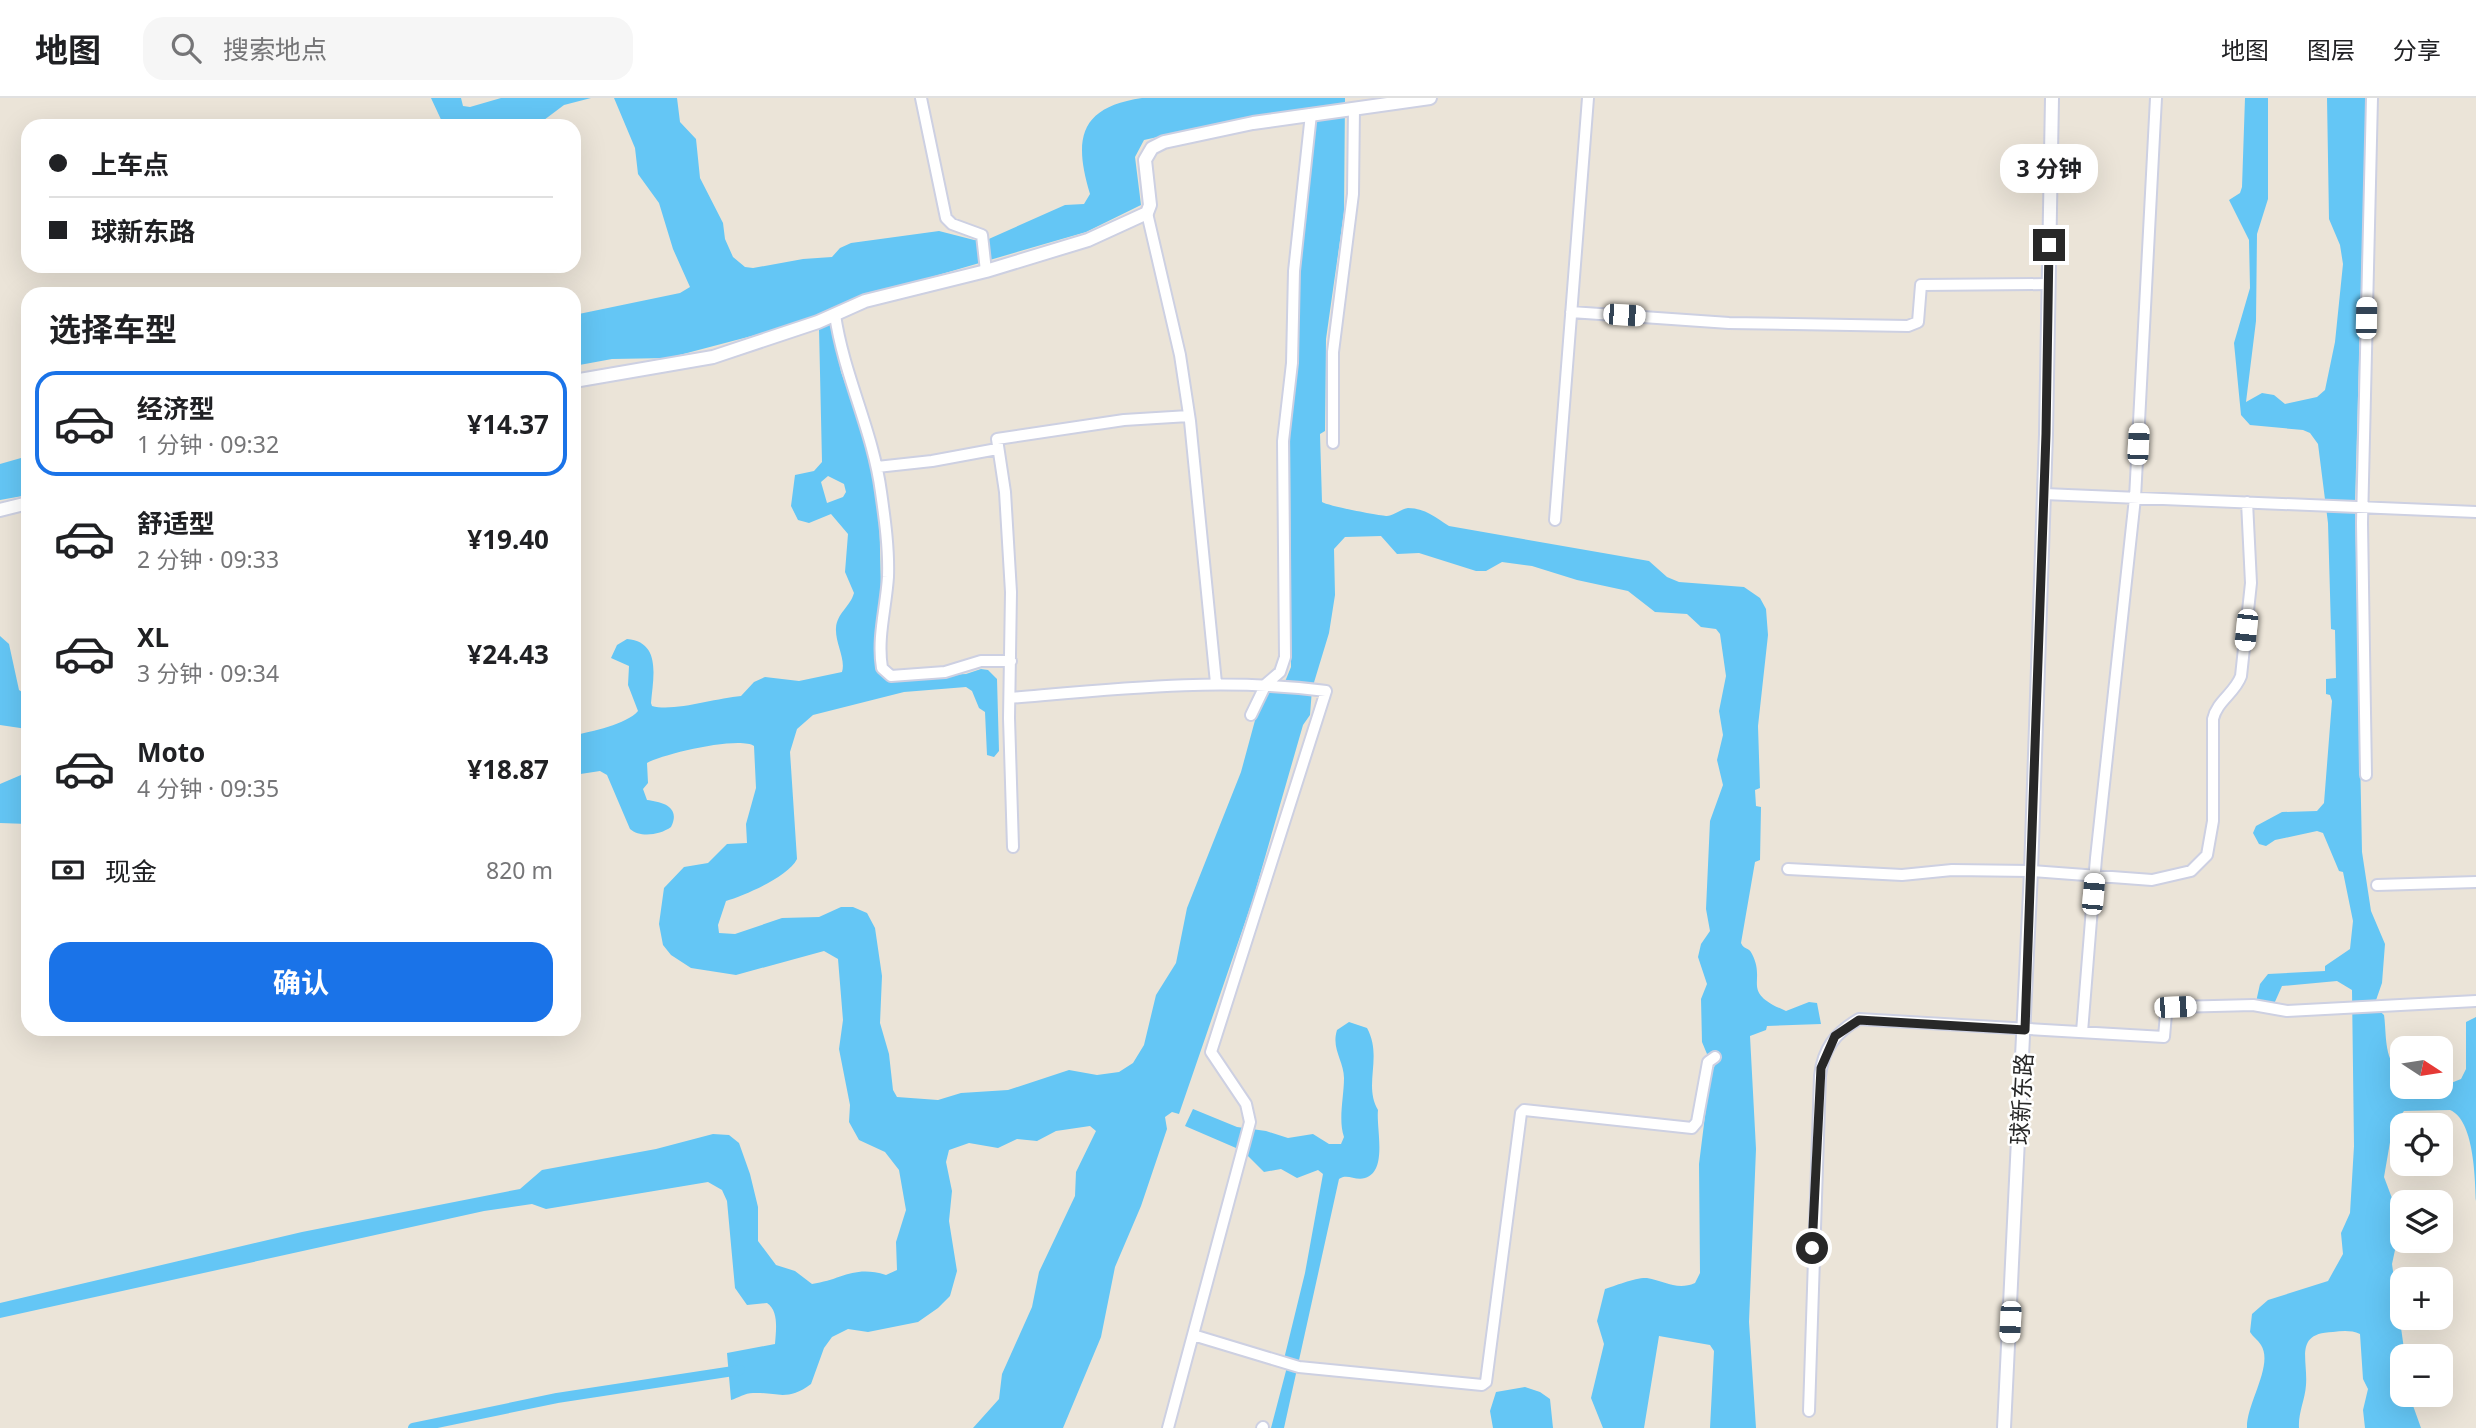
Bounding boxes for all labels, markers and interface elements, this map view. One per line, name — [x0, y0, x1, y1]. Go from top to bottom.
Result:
search box — [143, 17, 633, 80]
text: 地图 — [35, 27, 101, 72]
icon: search — [167, 29, 205, 67]
text: 搜索地点 — [223, 31, 327, 67]
text: 地图 — [2221, 33, 2269, 66]
text: 图层 — [2307, 33, 2355, 66]
text: 分享 — [2393, 33, 2441, 66]
callout: 3 分钟 — [2000, 144, 2098, 192]
text: 上车点 — [91, 146, 169, 182]
text: 3 分钟 — [2016, 152, 2082, 184]
text: 球新东路 — [91, 213, 195, 249]
route end — [2033, 229, 2065, 261]
car — [2356, 297, 2377, 339]
car — [1603, 303, 1646, 327]
text: 选择车型 — [49, 307, 177, 350]
text: 经济型 — [137, 390, 215, 426]
icon: car — [53, 392, 116, 455]
text: ¥14.37 — [467, 406, 549, 442]
car — [2127, 422, 2150, 466]
text: 1 分钟 · 09:32 — [137, 428, 279, 460]
text: 舒适型 — [137, 505, 215, 541]
icon: car — [53, 507, 116, 570]
text: ¥19.40 — [467, 521, 549, 557]
text: 2 分钟 · 09:33 — [137, 543, 279, 575]
car — [2234, 608, 2259, 652]
text: XL — [137, 619, 169, 655]
icon: car — [53, 622, 116, 685]
text: ¥24.43 — [467, 636, 549, 672]
text: 3 分钟 · 09:34 — [137, 657, 279, 689]
text: Moto — [137, 734, 205, 770]
icon: car — [53, 737, 116, 800]
text: ¥18.87 — [467, 751, 549, 787]
text: 4 分钟 · 09:35 — [137, 772, 279, 804]
icon: cash — [49, 851, 87, 889]
text: 现金 — [105, 853, 157, 889]
text: 820 m — [486, 854, 553, 886]
car — [2081, 872, 2106, 916]
button: 确认 — [49, 942, 553, 1022]
car — [2154, 996, 2197, 1018]
north arrow — [2390, 1036, 2454, 1099]
map controls — [2390, 1036, 2453, 1407]
street label: 球新东路 — [2003, 1052, 2039, 1146]
button: locate — [2390, 1113, 2453, 1176]
button: layers — [2390, 1190, 2453, 1253]
route start — [1796, 1232, 1828, 1264]
button: + — [2390, 1267, 2453, 1330]
car — [1999, 1300, 2022, 1344]
button: − — [2390, 1344, 2453, 1407]

